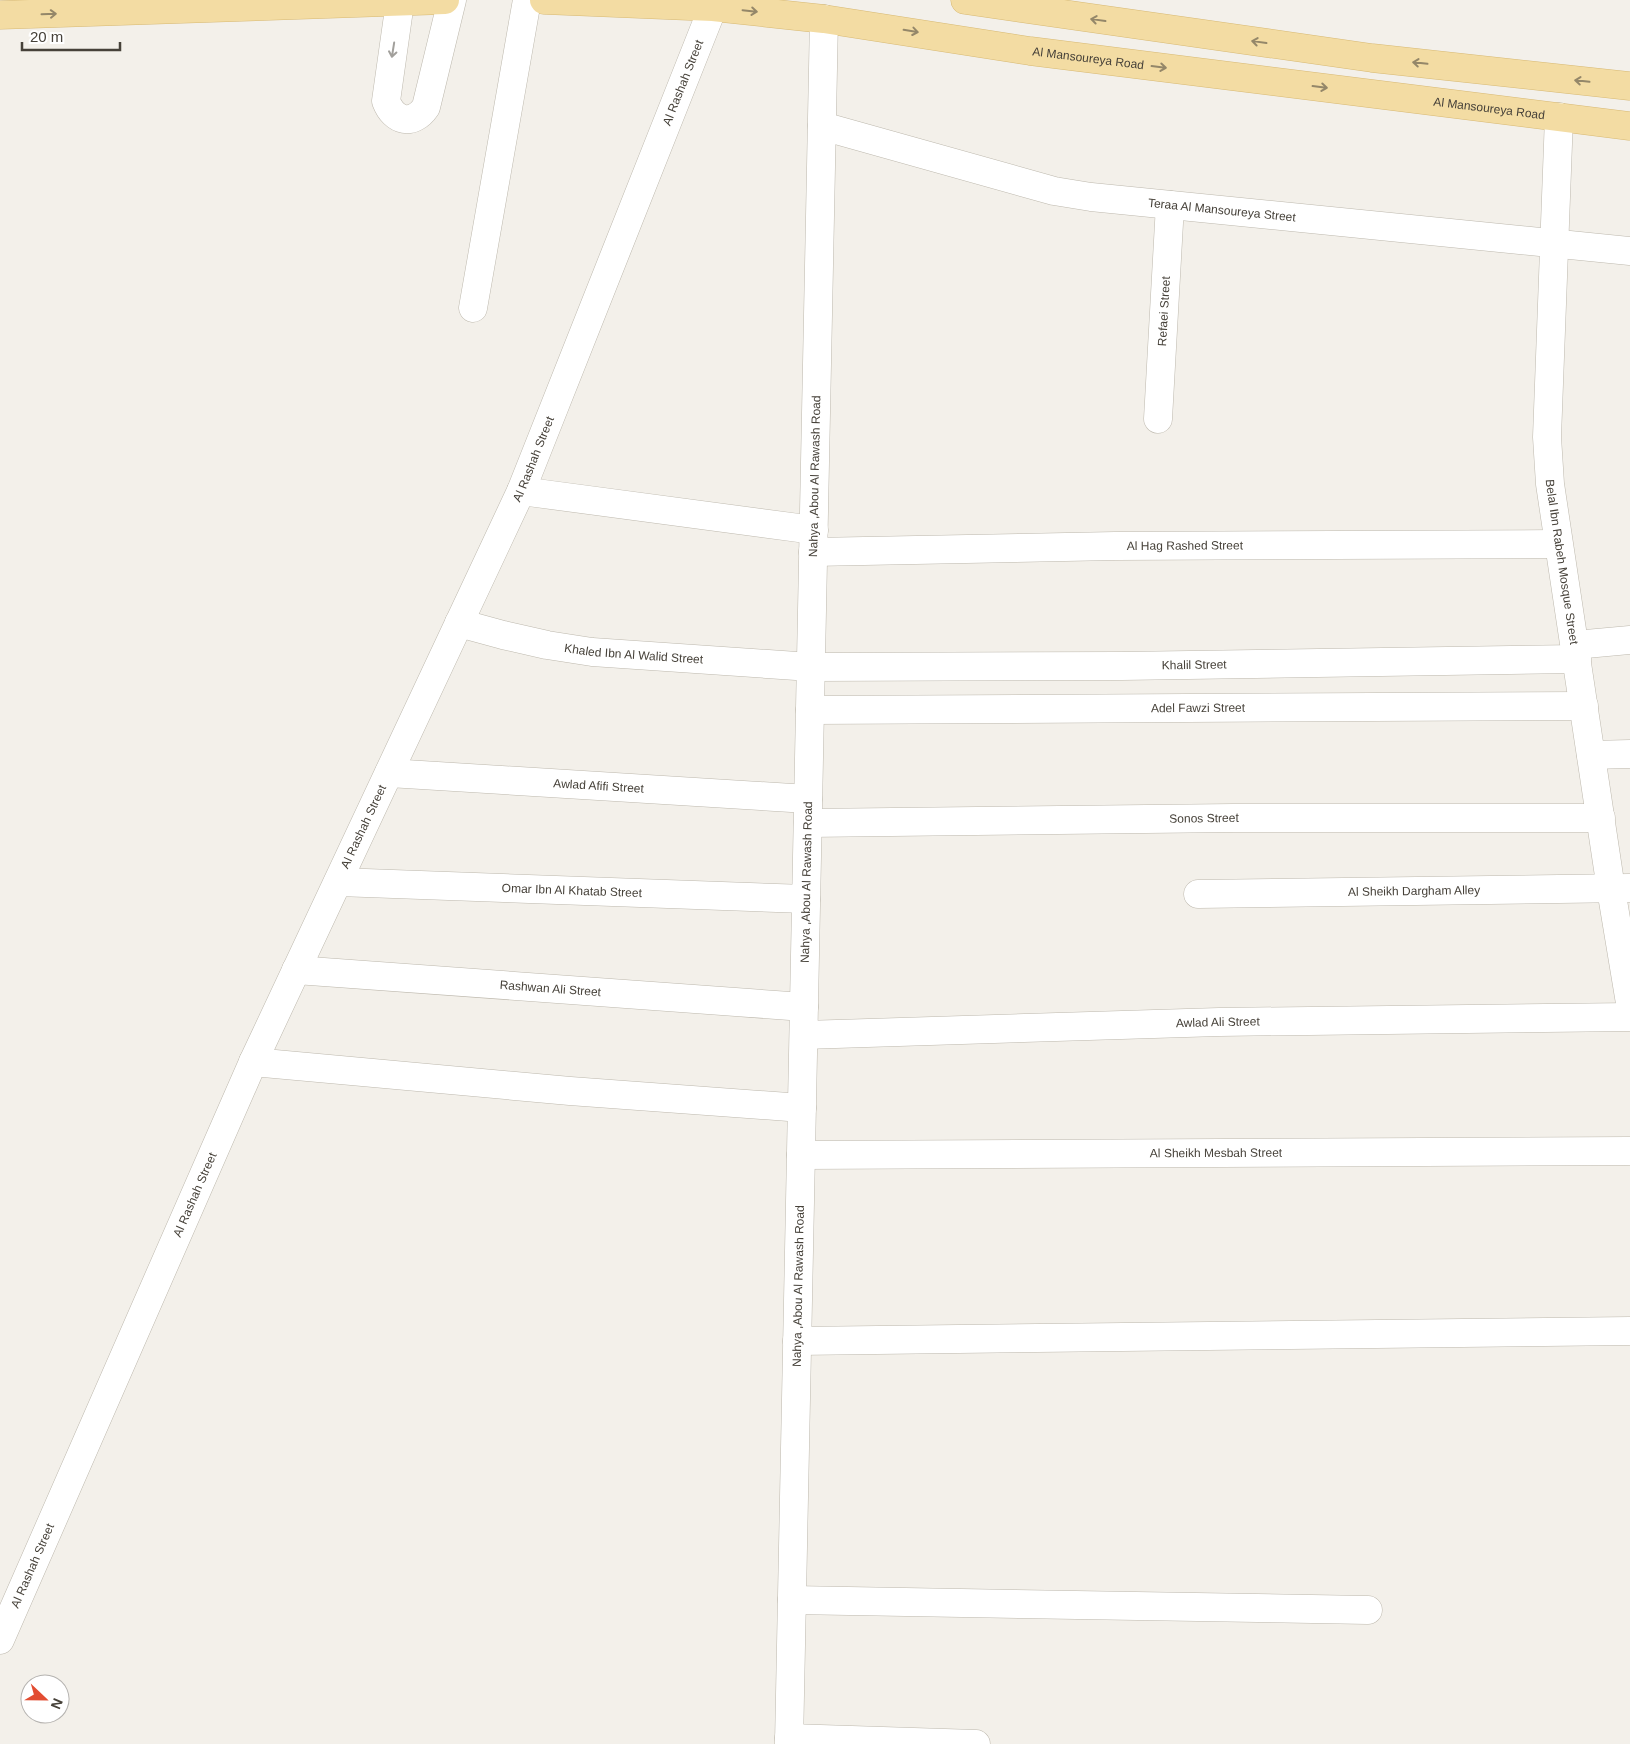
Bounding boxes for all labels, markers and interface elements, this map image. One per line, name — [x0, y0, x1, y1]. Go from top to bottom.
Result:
one-way arrow — [742, 6, 758, 16]
one-way arrow — [40, 9, 56, 18]
one-way arrow — [1090, 14, 1106, 24]
scale bar — [22, 20, 120, 52]
one-way arrow — [903, 27, 919, 37]
text: 20 m — [30, 28, 63, 45]
street label: Al Rashah Street — [660, 37, 706, 127]
one-way arrow — [1251, 37, 1267, 47]
one-way arrow — [387, 42, 397, 58]
street label: Al Mansoureya Road — [1032, 44, 1145, 72]
one-way arrow — [1412, 58, 1428, 68]
one-way arrow — [1150, 62, 1166, 72]
one-way arrow — [1574, 76, 1590, 86]
one-way arrow — [1312, 83, 1328, 93]
street label: Al Mansoureya Road — [1433, 94, 1546, 122]
street label: Teraa Al Mansoureya Street — [1147, 196, 1297, 225]
street label: Refaei Street — [1155, 275, 1173, 347]
street label: Nahya ,Abou Al Rawash Road — [806, 395, 823, 557]
street label: Al Rashah Street — [510, 414, 557, 504]
street label: Belal Ibn Rabeh Mosque Street — [1543, 479, 1581, 646]
street label: Al Hag Rashed Street — [1127, 538, 1244, 553]
street label: Khaled Ibn Al Walid Street — [563, 641, 704, 667]
street label: Khalil Street — [1162, 657, 1227, 672]
street label: Adel Fawzi Street — [1151, 701, 1246, 715]
street label: Awlad Afifi Street — [553, 776, 645, 796]
street label: Al Rashah Street — [338, 782, 389, 871]
street label: Nahya ,Abou Al Rawash Road — [798, 801, 815, 963]
street label: Sonos Street — [1169, 811, 1239, 826]
street label: Omar Ibn Al Khatab Street — [501, 881, 643, 900]
street label: Al Sheikh Dargham Alley — [1348, 883, 1480, 899]
street label: Rashwan Ali Street — [499, 978, 602, 999]
street label: Awlad Ali Street — [1176, 1014, 1261, 1030]
street label: Al Sheikh Mesbah Street — [1150, 1146, 1283, 1160]
street label: Al Rashah Street — [170, 1150, 220, 1239]
street label: Nahya ,Abou Al Rawash Road — [790, 1205, 807, 1367]
street label: Al Rashah Street — [8, 1521, 57, 1610]
north arrow — [20, 1674, 70, 1724]
text: N — [48, 1696, 66, 1712]

